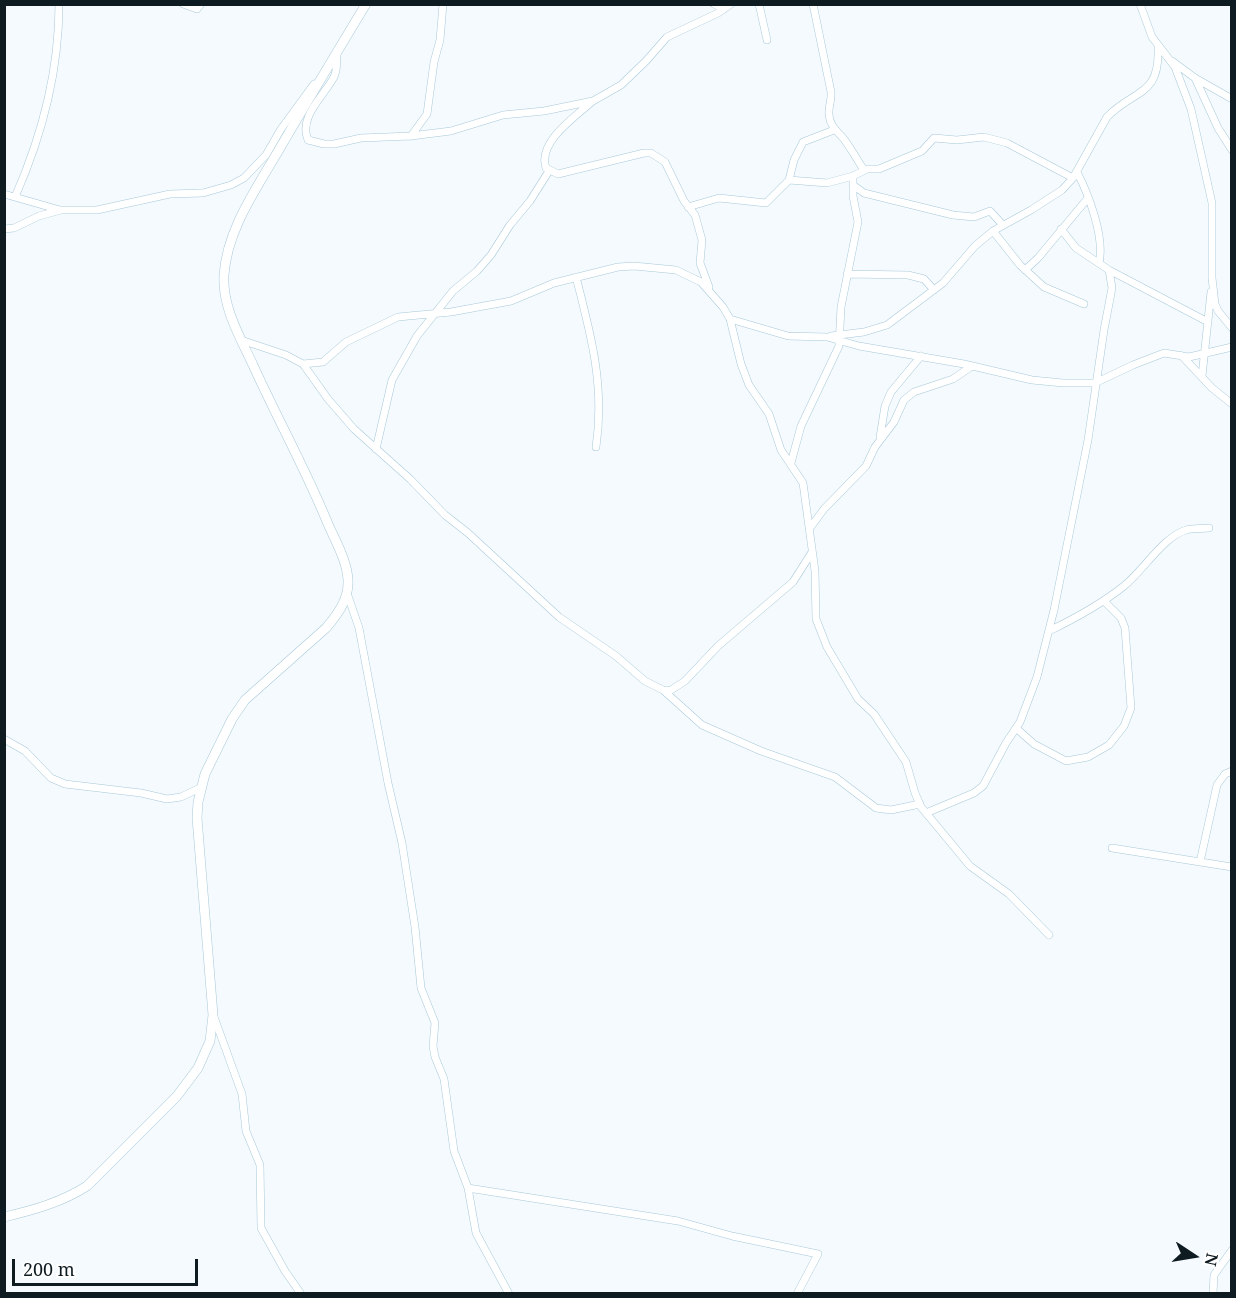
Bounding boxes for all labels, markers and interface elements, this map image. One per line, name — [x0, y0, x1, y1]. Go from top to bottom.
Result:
north arrow — [1164, 1226, 1224, 1286]
scale bar — [15, 1247, 201, 1285]
text: N — [1200, 1251, 1224, 1268]
text: 200 m — [23, 1257, 75, 1281]

